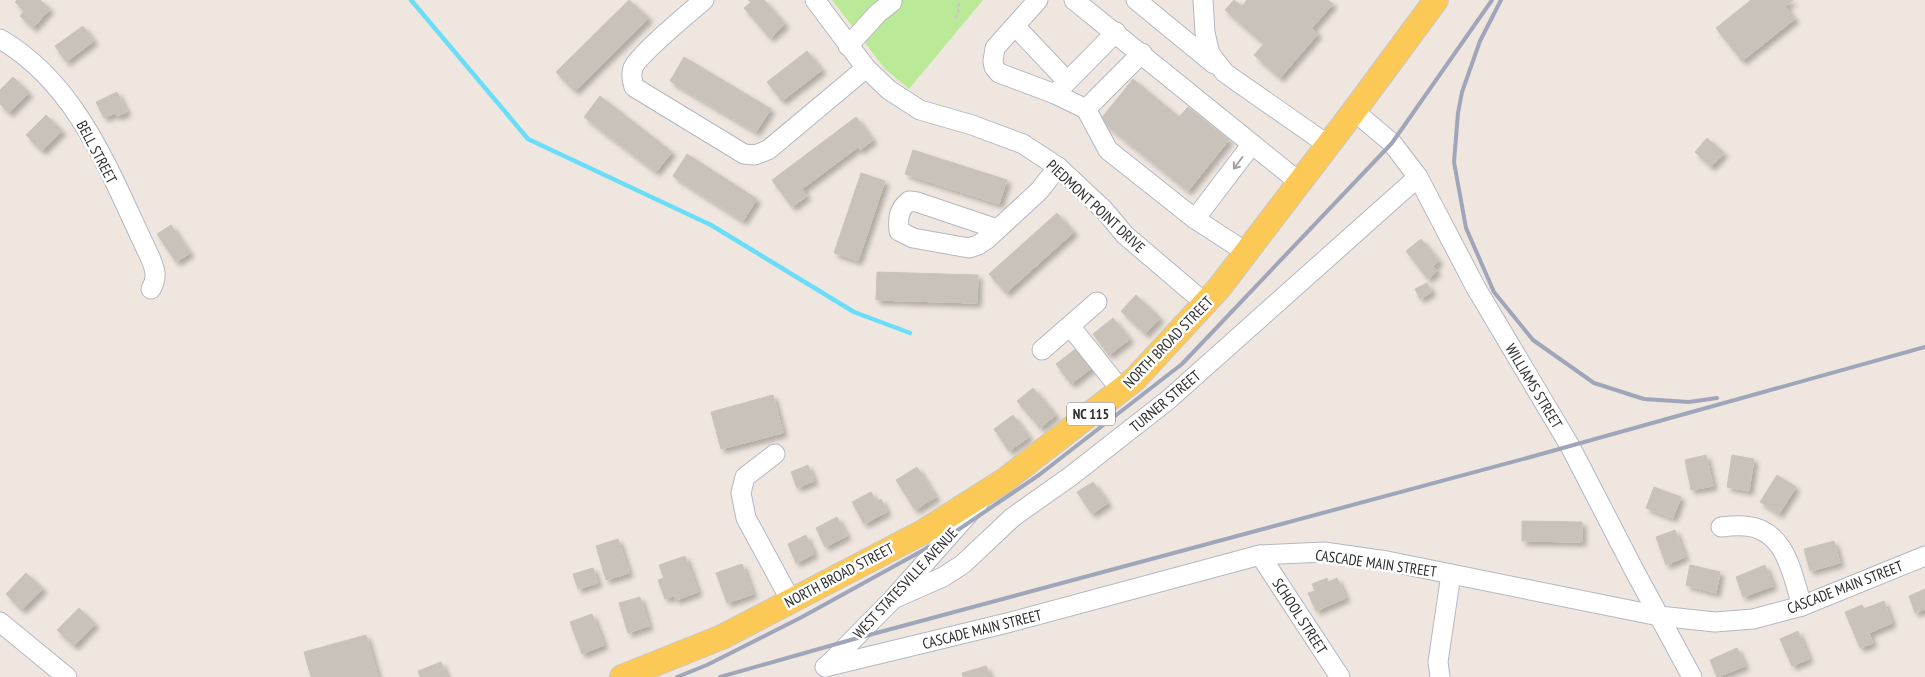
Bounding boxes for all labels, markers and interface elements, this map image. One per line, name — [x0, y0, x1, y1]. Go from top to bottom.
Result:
street label: BELL STREET — [73, 117, 122, 187]
street label: PIEDMONT POINT DRIVE — [1043, 156, 1149, 256]
one-way arrow — [1233, 156, 1243, 170]
street label: NORTH BROAD STREET — [1119, 292, 1217, 392]
street label: WILLIAMS STREET — [1501, 340, 1567, 432]
street label: TURNER STREET — [1126, 366, 1204, 436]
road number: NC 115 — [1067, 402, 1115, 426]
street label: WEST STATESVILLE AVENUE — [849, 524, 961, 642]
street label: NORTH BROAD STREET — [781, 538, 897, 612]
street label: CASCADE MAIN STREET — [1314, 545, 1438, 581]
street label: CASCADE MAIN STREET — [1784, 556, 1906, 618]
street label: SCHOOL STREET — [1268, 575, 1332, 658]
street label: CASCADE MAIN STREET — [920, 605, 1044, 653]

